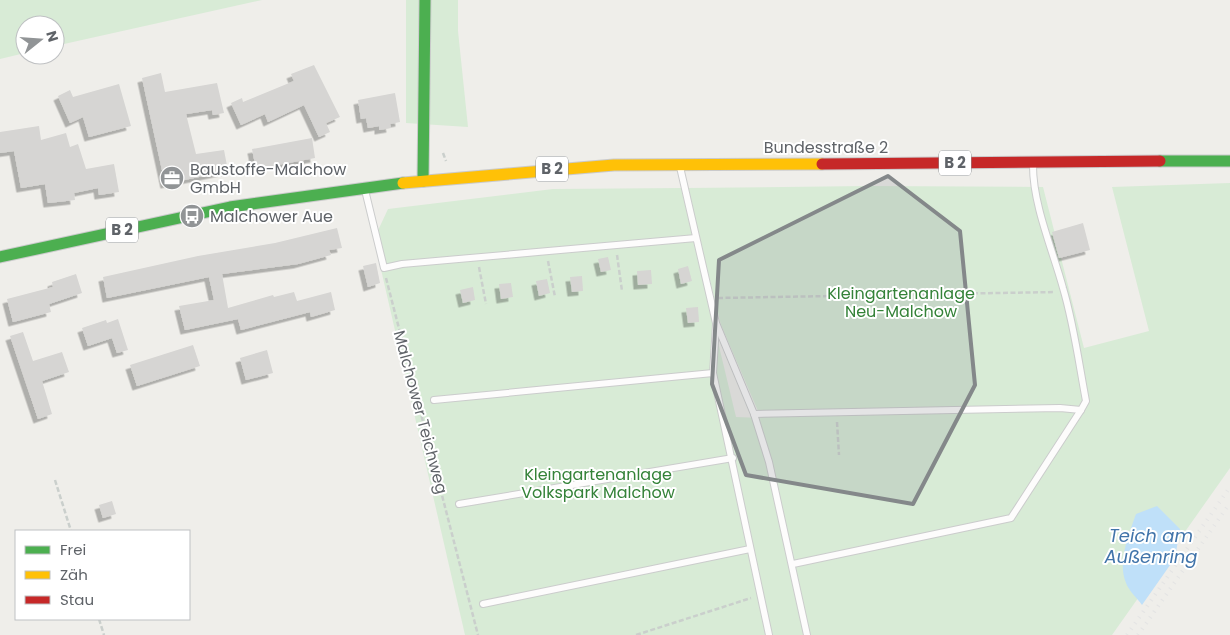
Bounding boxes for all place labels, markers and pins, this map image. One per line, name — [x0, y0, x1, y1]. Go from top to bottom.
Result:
place label: Baustoffe-Malchow GmbH — [190, 158, 346, 199]
office icon: Baustoffe-Malchow GmbH — [159, 165, 185, 191]
bus stop icon: Malchower Aue — [179, 203, 205, 229]
place label: Malchower Aue — [210, 205, 333, 228]

